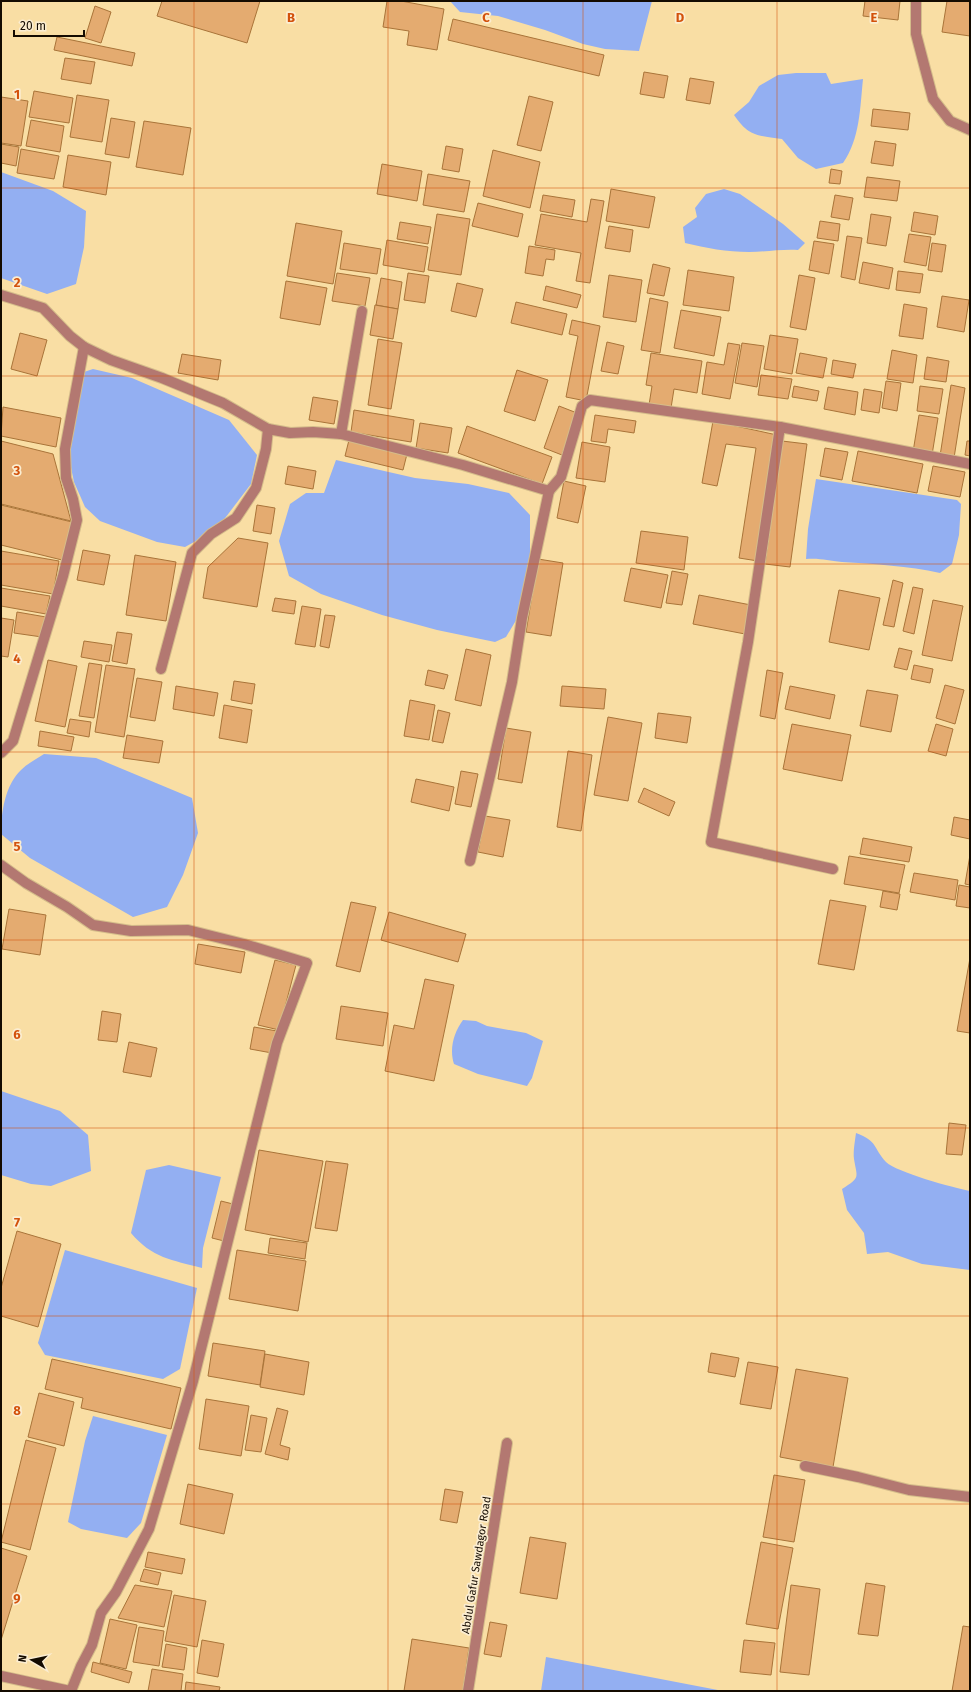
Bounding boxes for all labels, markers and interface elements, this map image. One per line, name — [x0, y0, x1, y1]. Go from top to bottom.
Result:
text: B — [287, 10, 295, 25]
text: C — [482, 10, 490, 25]
text: D — [676, 10, 685, 25]
text: E — [871, 10, 878, 25]
scale bar — [14, 12, 84, 38]
text: 20 m — [20, 19, 46, 33]
text: 1 — [14, 87, 20, 102]
text: 2 — [14, 275, 21, 290]
text: 3 — [13, 463, 21, 478]
text: 4 — [13, 651, 21, 666]
text: 5 — [14, 839, 21, 854]
text: 6 — [13, 1027, 21, 1042]
text: 7 — [14, 1215, 20, 1230]
text: 8 — [13, 1403, 21, 1418]
street label: Abdul Gafur Sawdagor Road — [459, 1495, 494, 1635]
text: 9 — [13, 1591, 21, 1606]
north arrow — [12, 1640, 52, 1680]
text: N — [16, 1654, 30, 1663]

